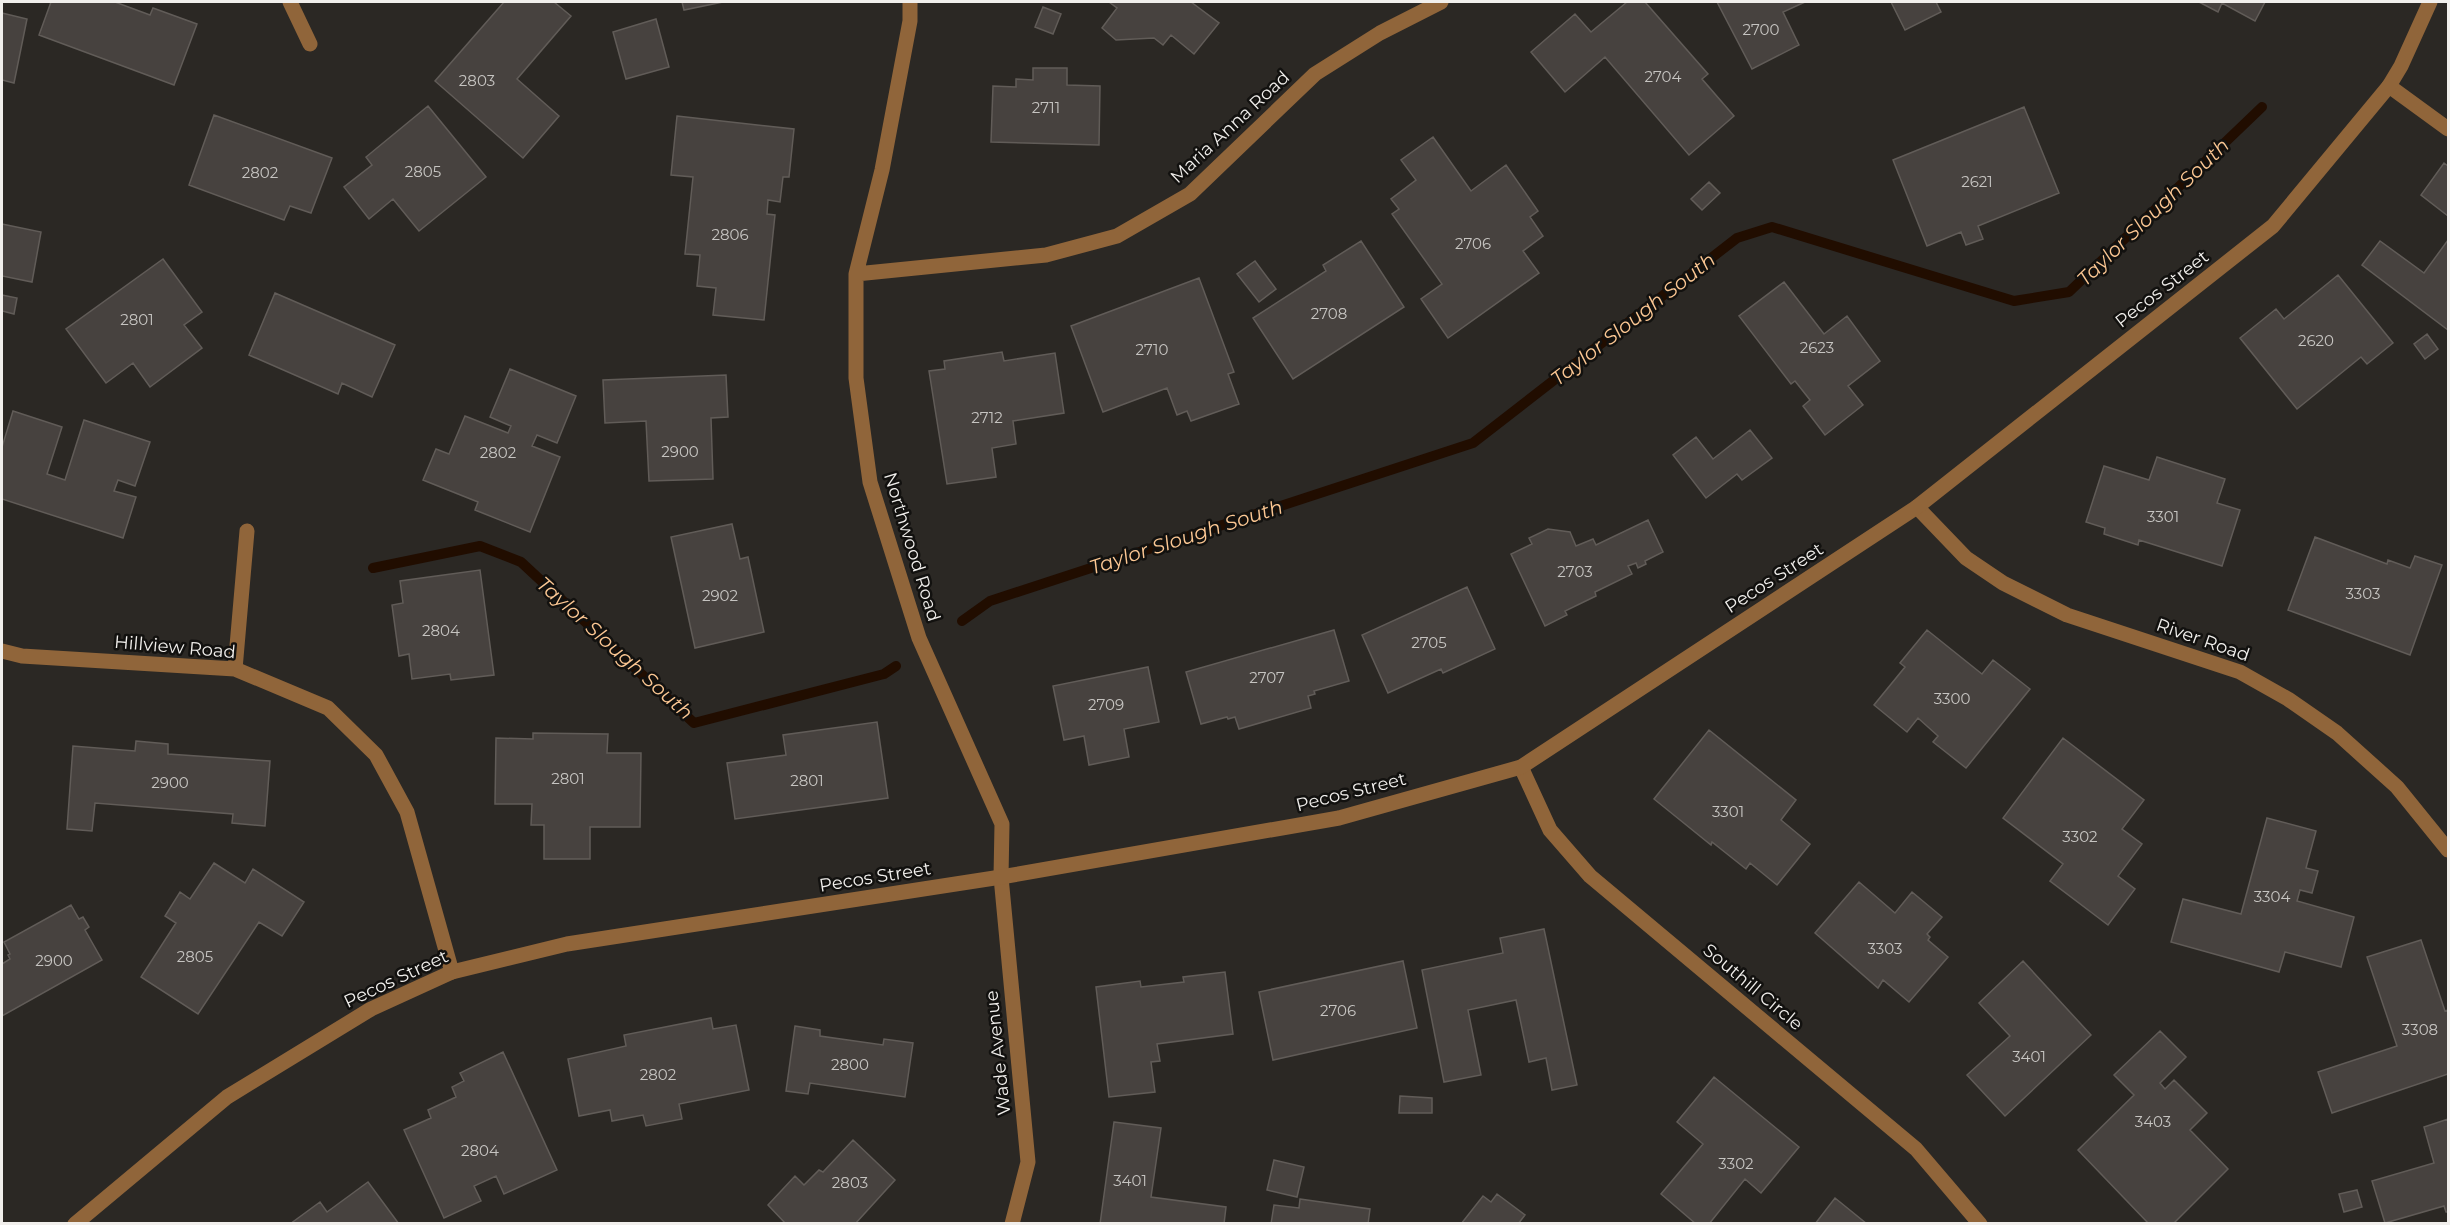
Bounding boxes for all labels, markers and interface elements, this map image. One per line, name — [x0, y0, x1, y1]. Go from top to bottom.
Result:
house number: 2700 — [1743, 20, 1780, 39]
street label: Maria Anna Road — [1166, 66, 1294, 188]
house number: 2704 — [1645, 67, 1682, 86]
house number: 2803 — [459, 71, 495, 90]
house number: 2711 — [1032, 98, 1060, 117]
water label: Taylor Slough South — [2072, 133, 2234, 291]
house number: 2805 — [405, 162, 441, 181]
house number: 2802 — [242, 163, 278, 182]
house number: 2621 — [1961, 172, 1993, 191]
house number: 2806 — [711, 225, 749, 244]
house number: 2706 — [1455, 234, 1491, 253]
street label: Pecos Street — [2111, 246, 2213, 332]
water label: Taylor Slough South — [1546, 247, 1720, 391]
house number: 2708 — [1311, 304, 1347, 323]
house number: 2801 — [120, 310, 154, 329]
house number: 2620 — [2298, 331, 2334, 350]
house number: 2623 — [1800, 338, 1834, 357]
house number: 2710 — [1136, 340, 1168, 359]
house number: 2712 — [971, 408, 1003, 427]
house number: 2900 — [661, 442, 699, 461]
house number: 2802 — [480, 443, 516, 462]
street label: Northwood Road — [879, 470, 945, 624]
water label: Taylor Slough South — [1086, 494, 1286, 580]
house number: 3301 — [2147, 507, 2179, 526]
street label: Pecos Street — [1721, 538, 1827, 618]
house number: 2703 — [1557, 562, 1593, 581]
water label: Taylor Slough South — [532, 572, 698, 724]
house number: 3303 — [2345, 584, 2381, 603]
house number: 2902 — [702, 586, 738, 605]
street label: River Road — [2153, 614, 2253, 666]
house number: 2804 — [422, 621, 460, 640]
street label: Hillview Road — [113, 631, 237, 663]
house number: 2705 — [1411, 633, 1447, 652]
house number: 2707 — [1249, 668, 1285, 687]
house number: 3300 — [1934, 689, 1970, 708]
house number: 2709 — [1088, 695, 1124, 714]
street label: Pecos Street — [1294, 768, 1408, 816]
house number: 2801 — [551, 769, 585, 788]
house number: 2801 — [790, 771, 824, 790]
house number: 2900 — [151, 773, 189, 792]
house number: 3301 — [1712, 802, 1744, 821]
house number: 3302 — [2062, 827, 2098, 846]
street label: Pecos Street — [818, 857, 932, 897]
house number: 3304 — [2254, 887, 2290, 906]
street label: Southill Circle — [1699, 939, 1807, 1035]
house number: 3303 — [1867, 939, 1903, 958]
street label: Pecos Street — [340, 945, 452, 1013]
house number: 2805 — [177, 947, 213, 966]
house number: 2900 — [35, 951, 73, 970]
street label: Wade Avenue — [980, 989, 1015, 1116]
house number: 2706 — [1320, 1001, 1356, 1020]
house number: 3308 — [2402, 1020, 2438, 1039]
house number: 3401 — [2012, 1047, 2046, 1066]
house number: 2800 — [831, 1055, 869, 1074]
house number: 2802 — [640, 1065, 676, 1084]
house number: 3403 — [2135, 1112, 2171, 1131]
house number: 2804 — [461, 1141, 499, 1160]
house number: 3302 — [1718, 1154, 1754, 1173]
house number: 3401 — [1113, 1171, 1147, 1190]
house number: 2803 — [832, 1173, 868, 1192]

